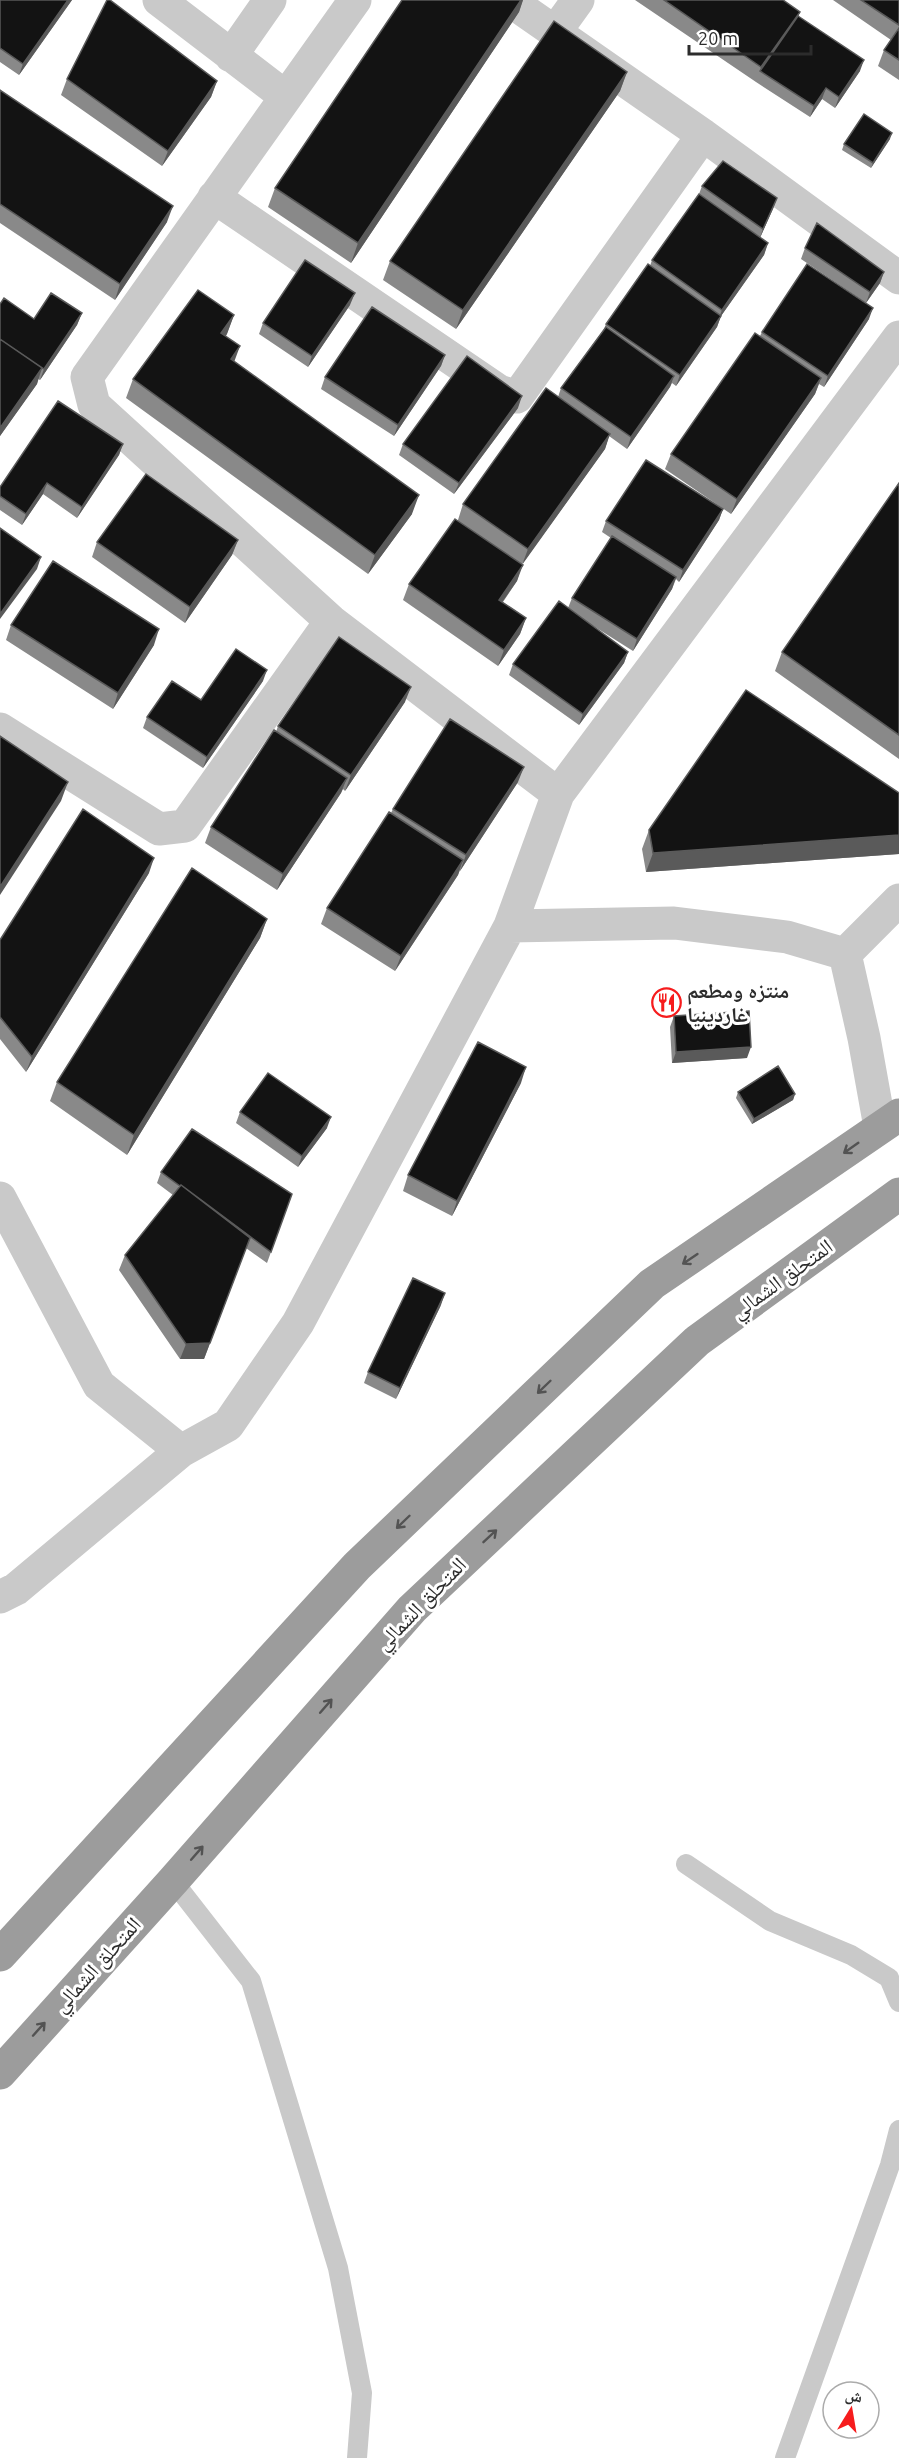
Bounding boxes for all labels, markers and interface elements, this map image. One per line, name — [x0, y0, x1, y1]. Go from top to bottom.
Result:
scale bar — [689, 18, 810, 56]
text: 20 m — [698, 28, 738, 48]
place label: منتزه ومطعم غاردينيا — [687, 978, 789, 1027]
restaurant icon: منتزه ومطعم غاردينيا — [650, 987, 682, 1019]
one-way arrow — [843, 1142, 859, 1154]
street label: المتحلق الشمالي — [726, 1233, 840, 1327]
one-way arrow — [682, 1253, 699, 1265]
one-way arrow — [537, 1380, 552, 1394]
one-way arrow — [396, 1515, 411, 1529]
one-way arrow — [482, 1529, 497, 1543]
street label: المتحلق الشمالي — [370, 1552, 474, 1658]
one-way arrow — [319, 1699, 333, 1714]
one-way arrow — [191, 1845, 204, 1861]
street label: المتحلق الشمالي — [47, 1912, 149, 2020]
one-way arrow — [32, 2022, 46, 2037]
north arrow — [821, 2380, 881, 2440]
text: ش — [844, 2385, 864, 2407]

